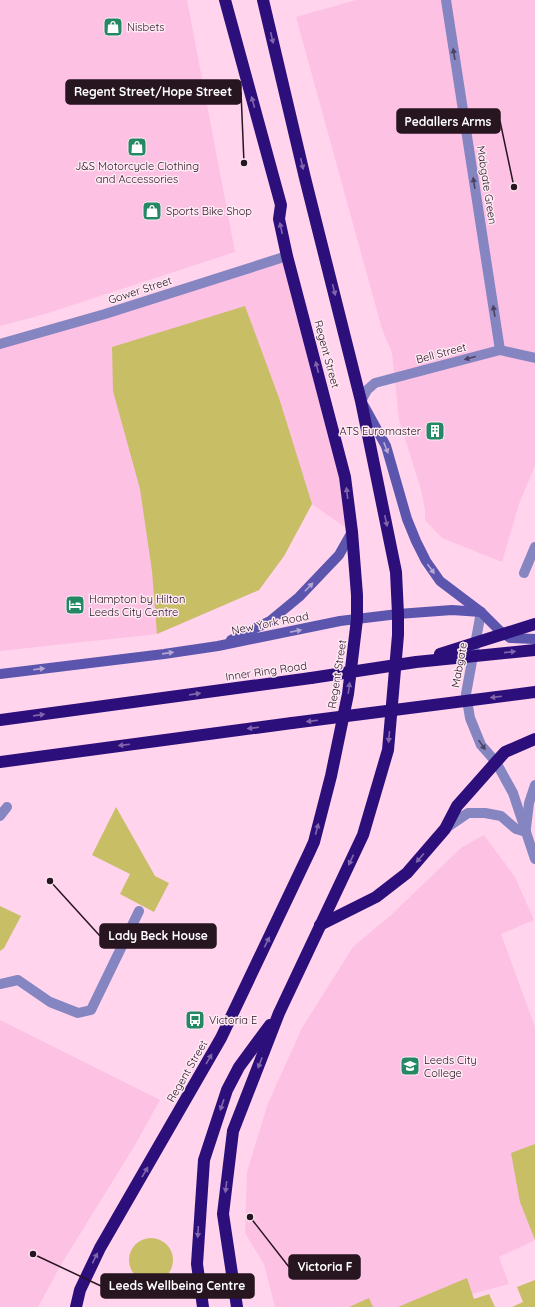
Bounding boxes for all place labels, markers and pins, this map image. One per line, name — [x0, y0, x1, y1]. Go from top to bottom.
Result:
shop icon: Nisbets — [102, 16, 124, 38]
place label: Nisbets — [127, 20, 165, 34]
callout: Regent Street/Hope Street — [66, 80, 241, 104]
callout: Pedallers Arms — [397, 109, 500, 133]
shop icon: J&S Motorcycle Clothing and Accessories — [126, 136, 148, 158]
place label: J&S Motorcycle Clothing and Accessories — [75, 159, 199, 186]
shop icon: Sports Bike Shop — [141, 200, 163, 222]
place label: Sports Bike Shop — [166, 204, 252, 218]
building icon: ATS Euromaster — [424, 420, 446, 442]
place label: ATS Euromaster — [340, 424, 422, 438]
place label: Hampton by Hilton Leeds City Centre — [89, 592, 185, 619]
hotel icon: Hampton by Hilton Leeds City Centre — [64, 594, 86, 616]
callout: Lady Beck House — [100, 924, 216, 948]
bus stop icon: Victoria E — [184, 1009, 206, 1031]
place label: Victoria E — [209, 1013, 257, 1027]
place label: Leeds City College — [424, 1053, 477, 1080]
school or university icon: Leeds City College — [399, 1055, 421, 1077]
callout: Victoria F — [289, 1255, 360, 1279]
callout: Leeds Wellbeing Centre — [101, 1274, 254, 1298]

